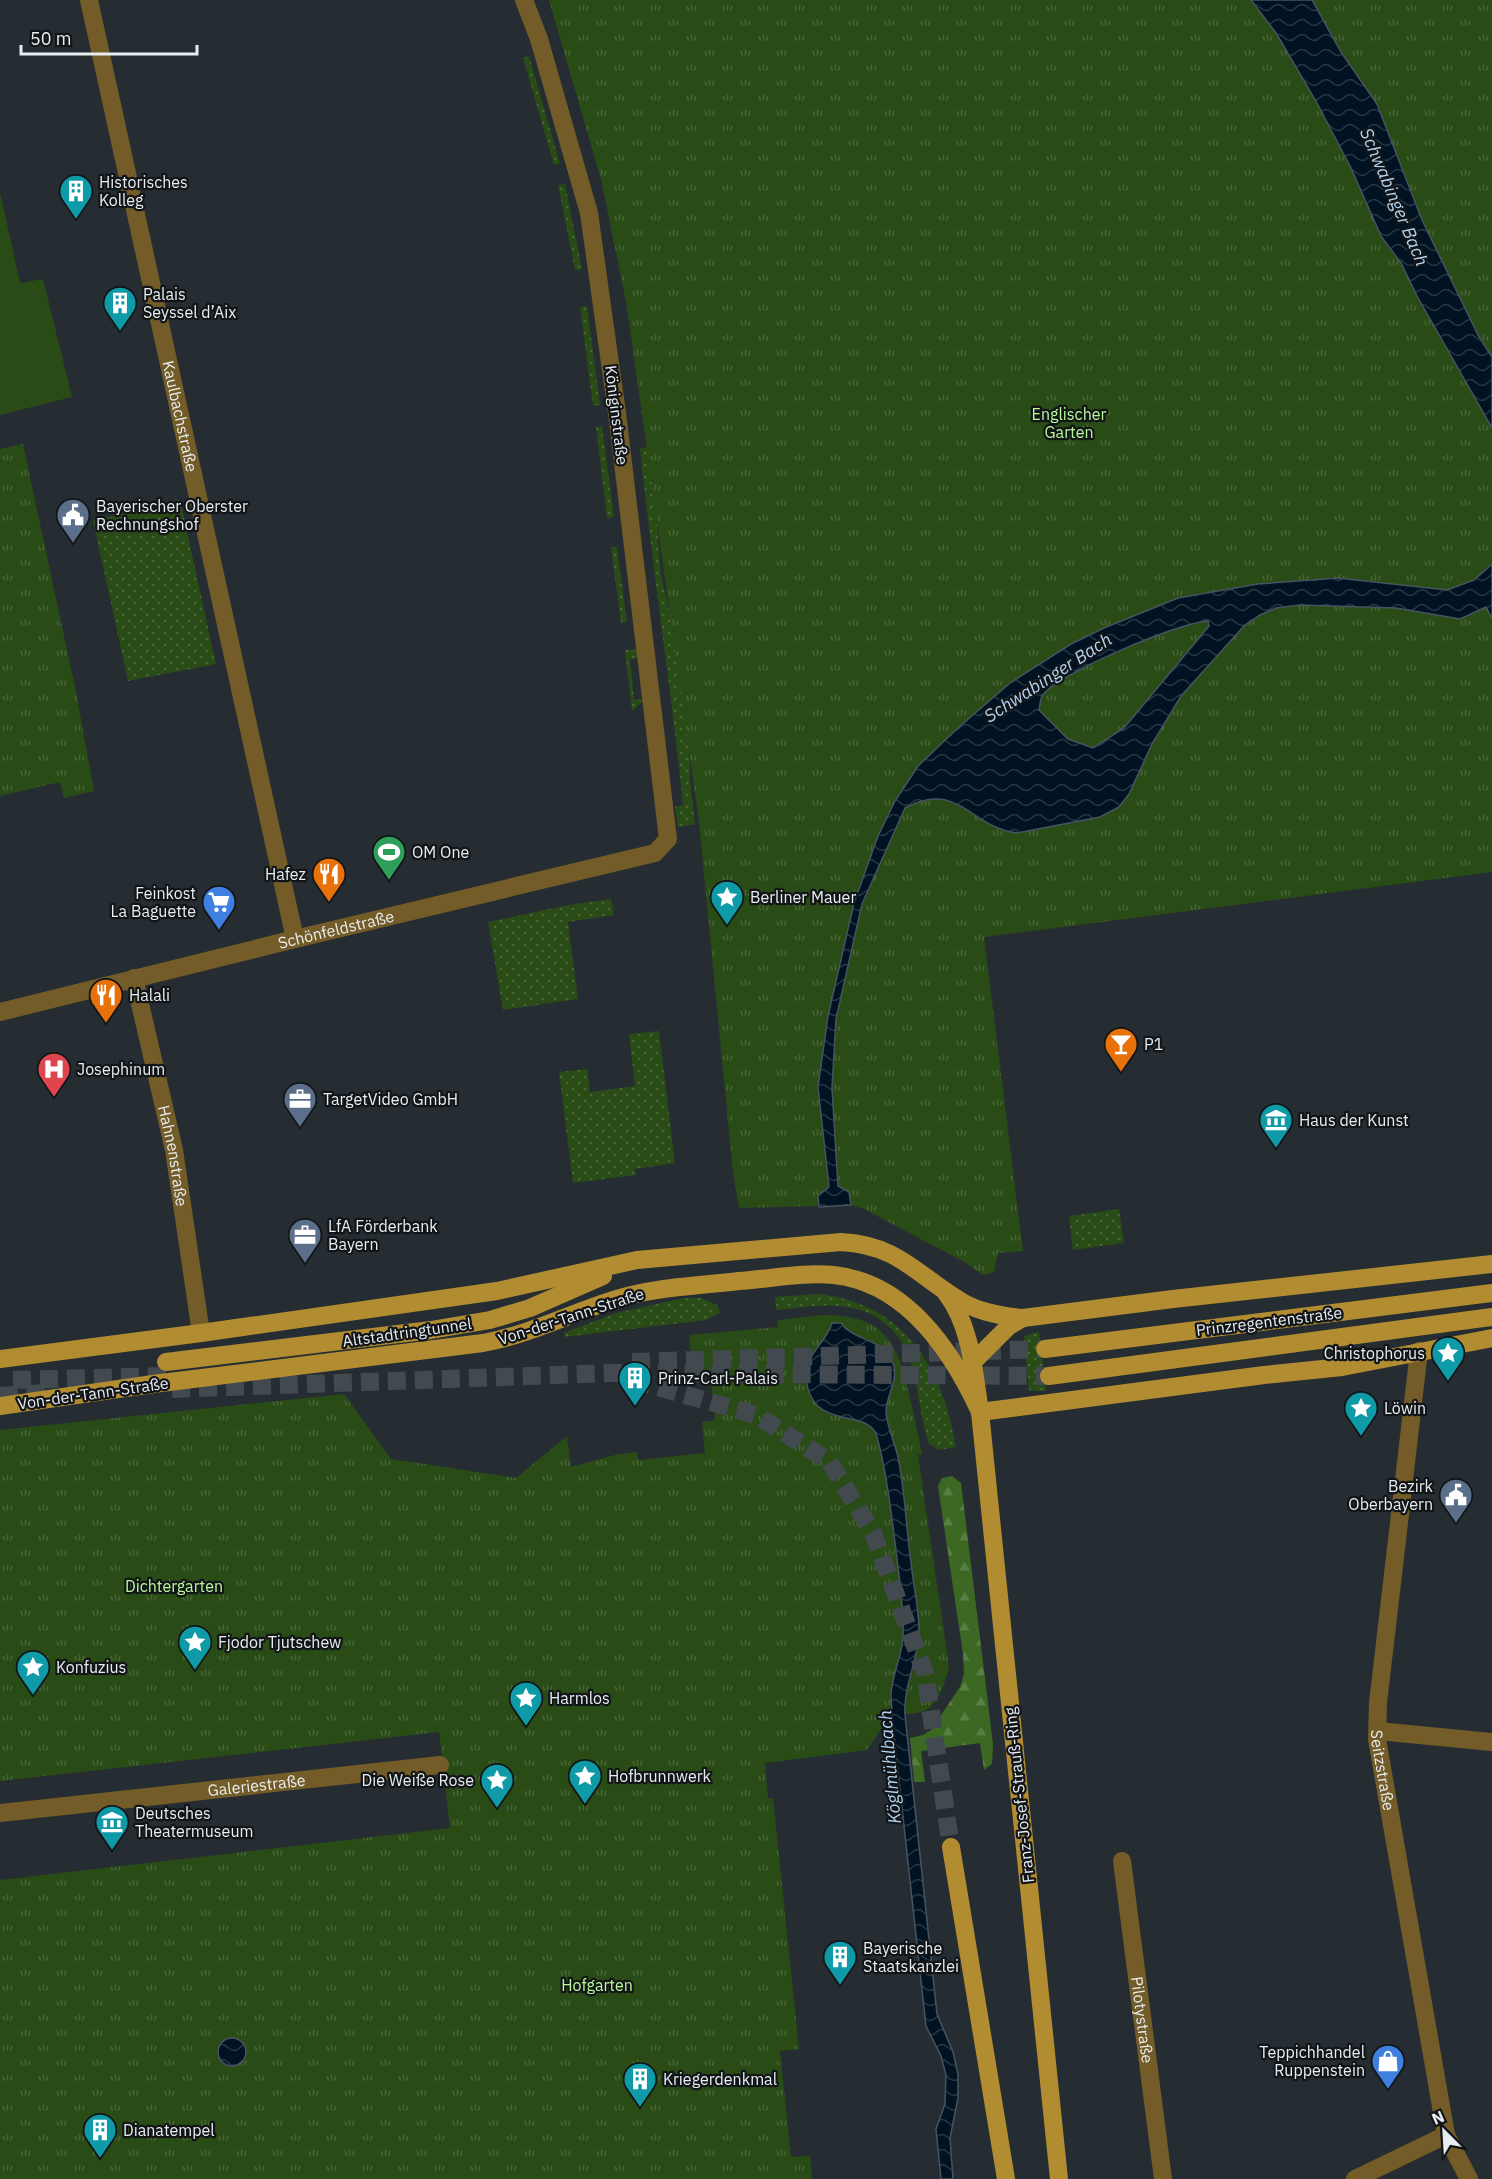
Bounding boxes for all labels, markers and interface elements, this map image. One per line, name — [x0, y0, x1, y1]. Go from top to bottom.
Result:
scale bar — [21, 18, 196, 56]
text: 50 m — [30, 27, 72, 50]
water label: Schwabinger Bach — [1355, 124, 1434, 269]
place label: Historisches Kolleg — [99, 172, 188, 210]
building icon: Historisches Kolleg — [58, 173, 94, 220]
place label: Palais Seyssel d’Aix — [143, 284, 236, 322]
building icon: Palais Seyssel d’Aix — [102, 285, 138, 332]
street label: Kaulbachstraße — [158, 358, 202, 474]
street label: Königinstraße — [601, 364, 633, 466]
park label: Englischer Garten — [1032, 404, 1107, 442]
place label: Bayerischer Oberster Rechnungshof — [96, 496, 248, 534]
public building icon: Bayerischer Oberster Rechnungshof — [55, 497, 91, 544]
water label: Schwabinger Bach — [980, 628, 1116, 727]
sports icon: OM One — [371, 834, 407, 881]
place label: OM One — [412, 842, 470, 862]
restaurant icon: Hafez — [311, 856, 347, 903]
place label: Hafez — [265, 864, 306, 884]
place icon: Berliner Mauer — [709, 879, 745, 926]
place label: Feinkost La Baguette — [111, 883, 196, 921]
supermarket icon: Feinkost La Baguette — [201, 884, 237, 931]
place label: Berliner Mauer — [750, 887, 856, 907]
street label: Schönfeldstraße — [276, 906, 396, 953]
restaurant icon: Halali — [88, 977, 124, 1024]
place label: Halali — [129, 985, 170, 1005]
bar icon: P1 — [1103, 1026, 1139, 1073]
place label: P1 — [1144, 1034, 1163, 1054]
hospital icon: Josephinum — [36, 1051, 72, 1098]
place label: Josephinum — [77, 1059, 165, 1079]
office icon: TargetVideo GmbH — [282, 1081, 318, 1128]
place label: TargetVideo GmbH — [323, 1089, 458, 1109]
museum icon: Haus der Kunst — [1258, 1102, 1294, 1149]
street label: Hahnenstraße — [154, 1103, 192, 1208]
place label: Haus der Kunst — [1299, 1110, 1409, 1130]
place label: LfA Förderbank Bayern — [328, 1216, 438, 1254]
office icon: LfA Förderbank Bayern — [287, 1217, 323, 1264]
street label: Von-der-Tann-Straße — [496, 1283, 647, 1349]
street label: Prinzregentenstraße — [1195, 1302, 1343, 1340]
street label: Altstadtringtunnel — [341, 1313, 473, 1351]
place icon: Christophorus — [1430, 1335, 1466, 1382]
place label: Christophorus — [1324, 1343, 1425, 1363]
building icon: Prinz-Carl-Palais — [617, 1360, 653, 1407]
place label: Prinz-Carl-Palais — [658, 1368, 778, 1388]
street label: Von-der-Tann-Straße — [16, 1372, 170, 1413]
place icon: Löwin — [1343, 1390, 1379, 1437]
place label: Löwin — [1384, 1398, 1426, 1418]
place label: Bezirk Oberbayern — [1348, 1476, 1434, 1514]
public building icon: Bezirk Oberbayern — [1438, 1477, 1474, 1524]
park label: Dichtergarten — [125, 1576, 223, 1596]
place icon: Fjodor Tjutschew — [177, 1624, 213, 1671]
place label: Fjodor Tjutschew — [218, 1632, 341, 1652]
place icon: Konfuzius — [15, 1649, 51, 1696]
place label: Konfuzius — [56, 1657, 126, 1677]
place icon: Harmlos — [508, 1680, 544, 1727]
place label: Harmlos — [549, 1688, 610, 1708]
street label: Franz-Josef-Strauß-Ring — [1000, 1706, 1038, 1884]
water label: Köglmühlbach — [873, 1709, 906, 1825]
street label: Seitzstraße — [1367, 1729, 1399, 1812]
place icon: Hofbrunnwerk — [567, 1758, 603, 1805]
place icon: Die Weiße Rose — [479, 1762, 515, 1809]
place label: Hofbrunnwerk — [608, 1766, 712, 1786]
street label: Galeriestraße — [207, 1770, 307, 1800]
place label: Die Weiße Rose — [362, 1770, 474, 1790]
place label: Deutsches Theatermuseum — [135, 1803, 253, 1841]
museum icon: Deutsches Theatermuseum — [94, 1804, 130, 1851]
place label: Bayerische Staatskanzlei — [863, 1938, 959, 1976]
building icon: Bayerische Staatskanzlei — [822, 1939, 858, 1986]
park label: Hofgarten — [561, 1975, 633, 1995]
street label: Pilotystraße — [1127, 1975, 1158, 2064]
place label: Teppichhandel Ruppenstein — [1259, 2042, 1365, 2080]
shop icon: Teppichhandel Ruppenstein — [1370, 2043, 1406, 2090]
building icon: Kriegerdenkmal — [622, 2061, 658, 2108]
place label: Kriegerdenkmal — [663, 2069, 777, 2089]
north arrow — [1414, 2101, 1474, 2161]
text: N — [1429, 2106, 1447, 2129]
building icon: Dianatempel — [82, 2112, 118, 2159]
place label: Dianatempel — [123, 2120, 215, 2140]

